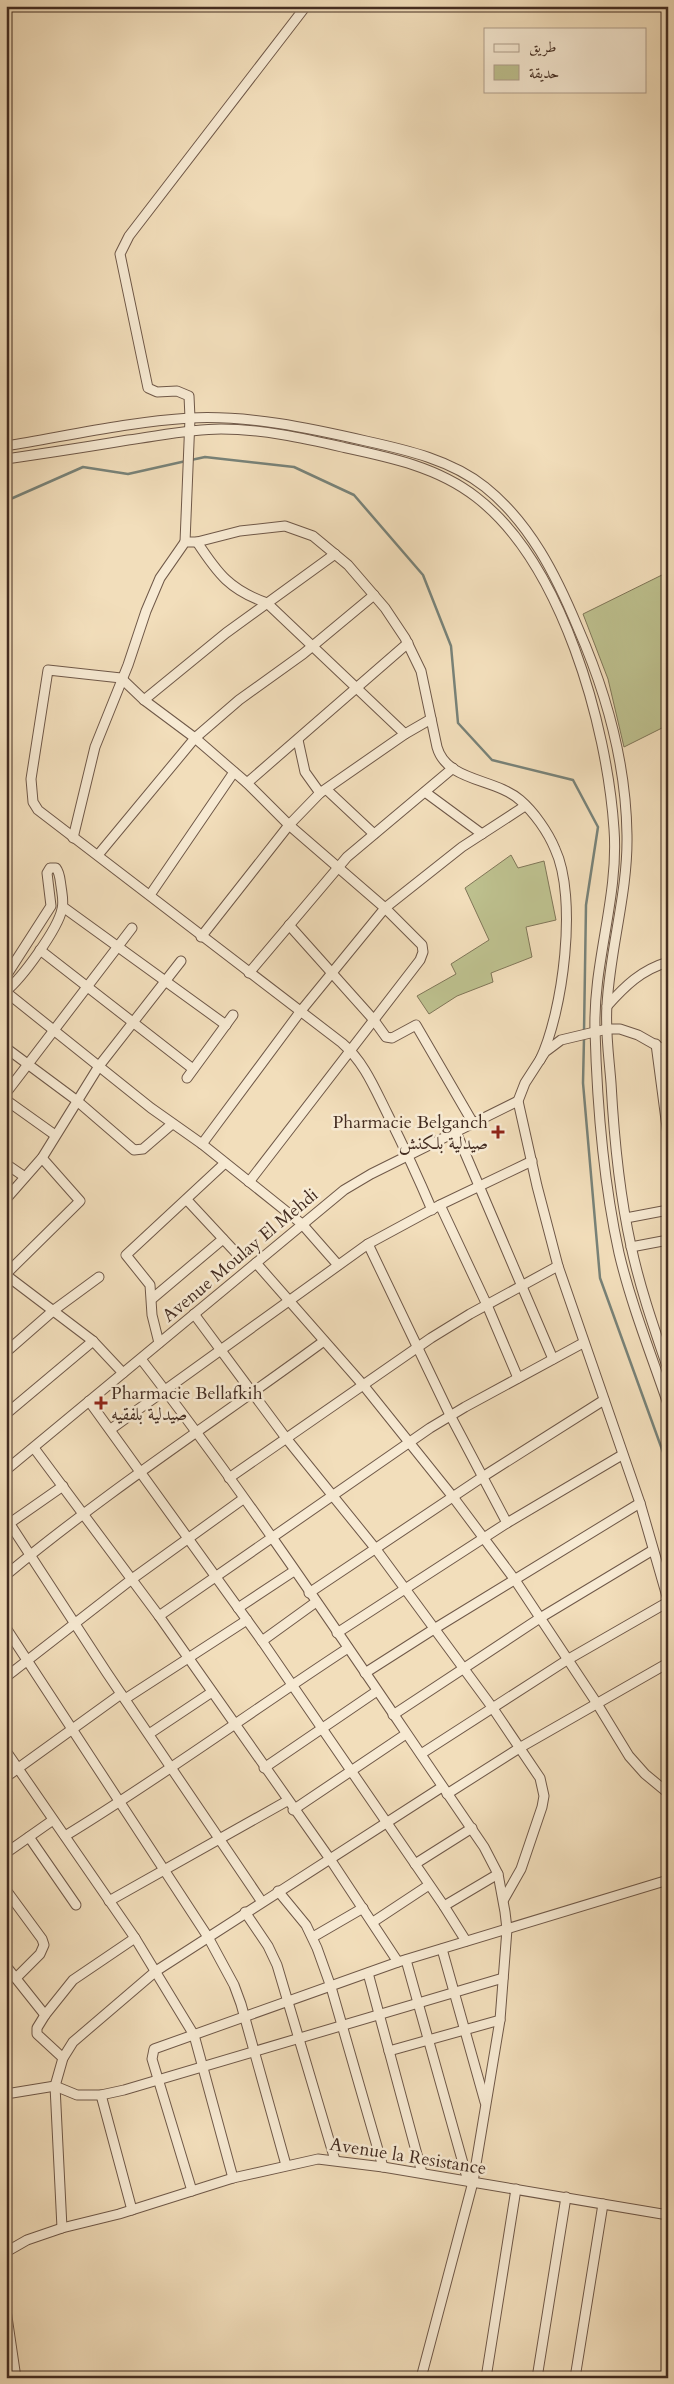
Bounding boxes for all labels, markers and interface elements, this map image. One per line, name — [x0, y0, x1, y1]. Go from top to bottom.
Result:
legend — [484, 28, 646, 92]
text: طريق — [529, 37, 556, 57]
text: حديقة — [529, 63, 559, 83]
place label: Pharmacie Belganch صيدلية بلكنش — [333, 1110, 488, 1156]
marker: Pharmacie Belganch صيدلية بلكنش — [492, 1126, 504, 1138]
street label: Avenue Moulay El Mehdi — [157, 1183, 324, 1328]
place label: Pharmacie Bellafkih صيدلية بلفقيه — [111, 1381, 263, 1427]
marker: Pharmacie Bellafkih صيدلية بلفقيه — [95, 1397, 107, 1409]
street label: Avenue la Resistance — [328, 2132, 488, 2181]

